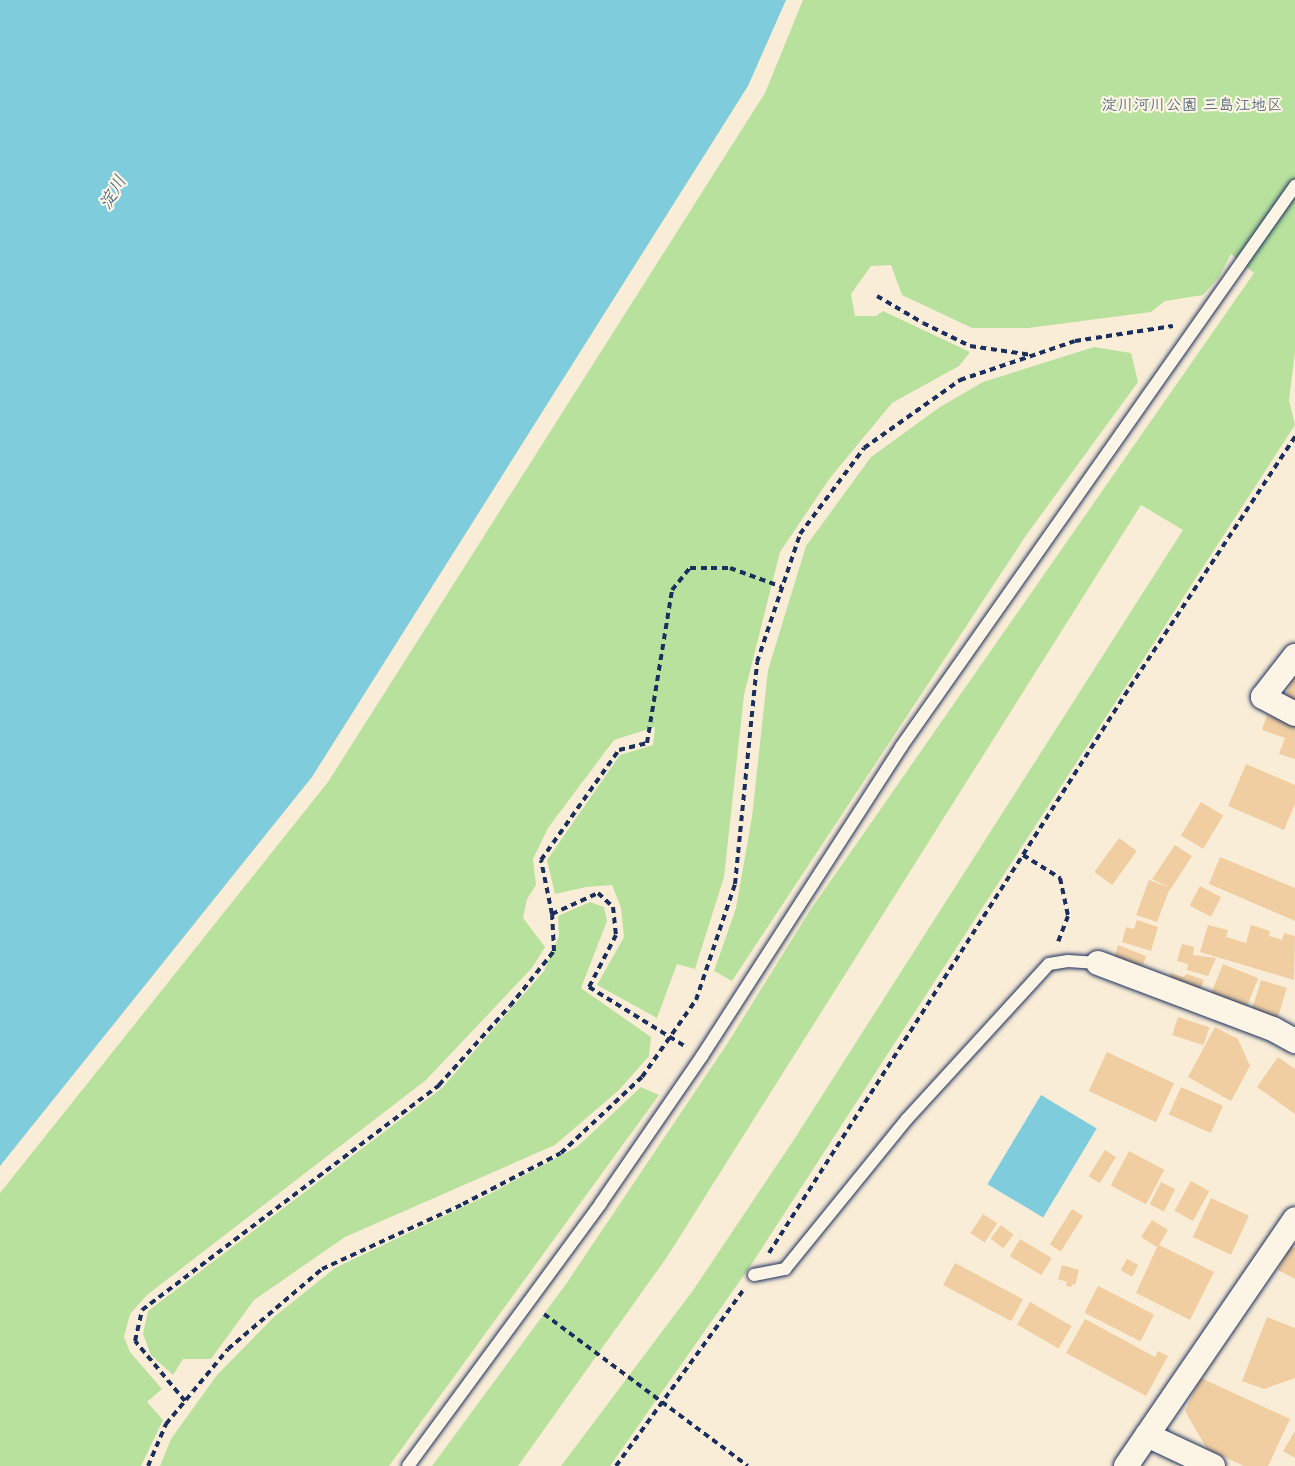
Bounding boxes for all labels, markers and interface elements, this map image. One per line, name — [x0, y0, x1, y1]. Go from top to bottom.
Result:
park label: 淀川河川公園 三島江地区 — [1101, 94, 1283, 114]
water label: 淀川 — [94, 171, 130, 213]

